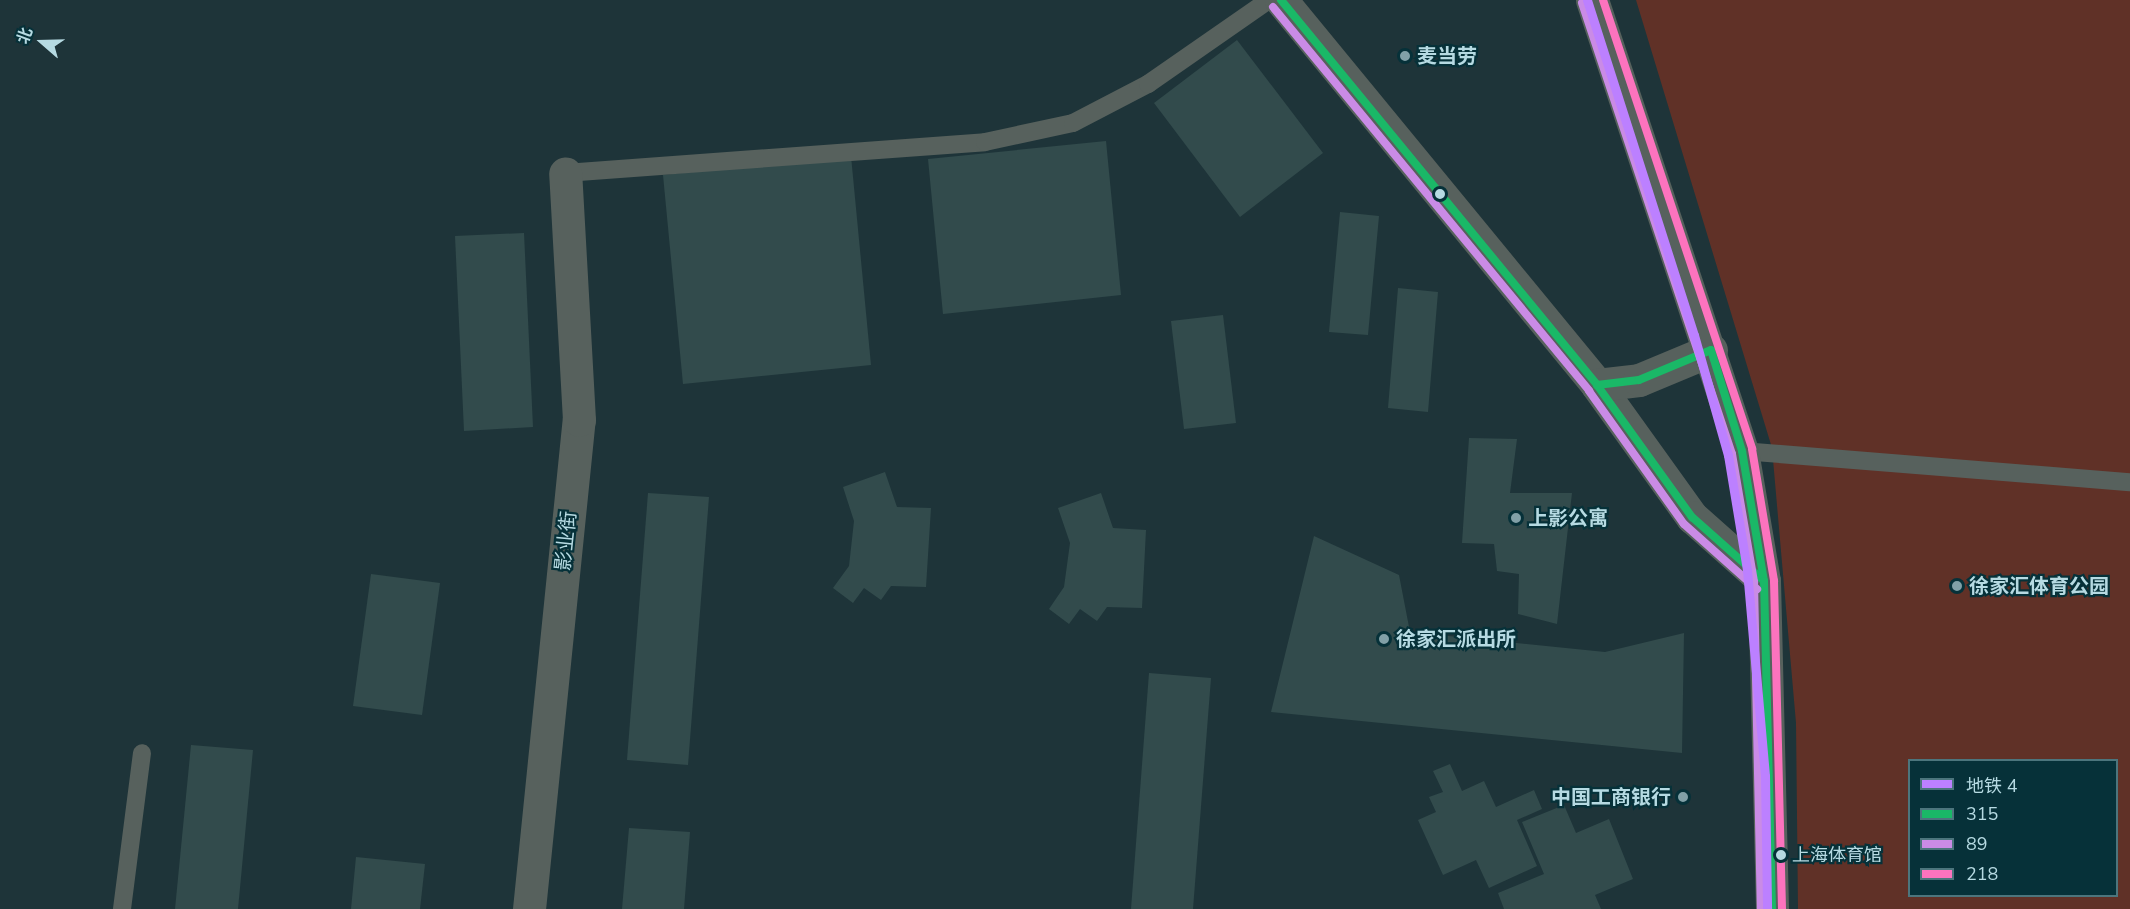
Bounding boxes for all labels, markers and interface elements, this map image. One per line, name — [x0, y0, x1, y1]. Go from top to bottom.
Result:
north arrow — [12, 12, 72, 72]
text: 北 — [12, 25, 38, 47]
place label: 麦当劳 — [1417, 44, 1477, 68]
marker: 麦当劳 — [1398, 49, 1412, 63]
unlabelled marker — [1434, 188, 1446, 200]
place label: 上影公寓 — [1528, 506, 1608, 530]
street label: 影业街 — [551, 510, 581, 572]
marker: 上影公寓 — [1509, 511, 1523, 525]
place label: 徐家汇体育公园 — [1969, 574, 2109, 598]
marker: 徐家汇体育公园 — [1950, 579, 1964, 593]
place label: 徐家汇派出所 — [1396, 627, 1516, 651]
marker: 徐家汇派出所 — [1377, 632, 1391, 646]
legend — [1908, 759, 2118, 897]
text: 地铁 4 — [1966, 774, 2017, 798]
place label: 中国工商银行 — [1551, 785, 1671, 809]
marker: 中国工商银行 — [1676, 790, 1690, 804]
text: 315 — [1966, 802, 1998, 826]
text: 89 — [1966, 832, 1988, 856]
place label: 上海体育馆 — [1792, 844, 1882, 866]
marker: 上海体育馆 — [1775, 849, 1787, 861]
text: 218 — [1966, 862, 1998, 886]

